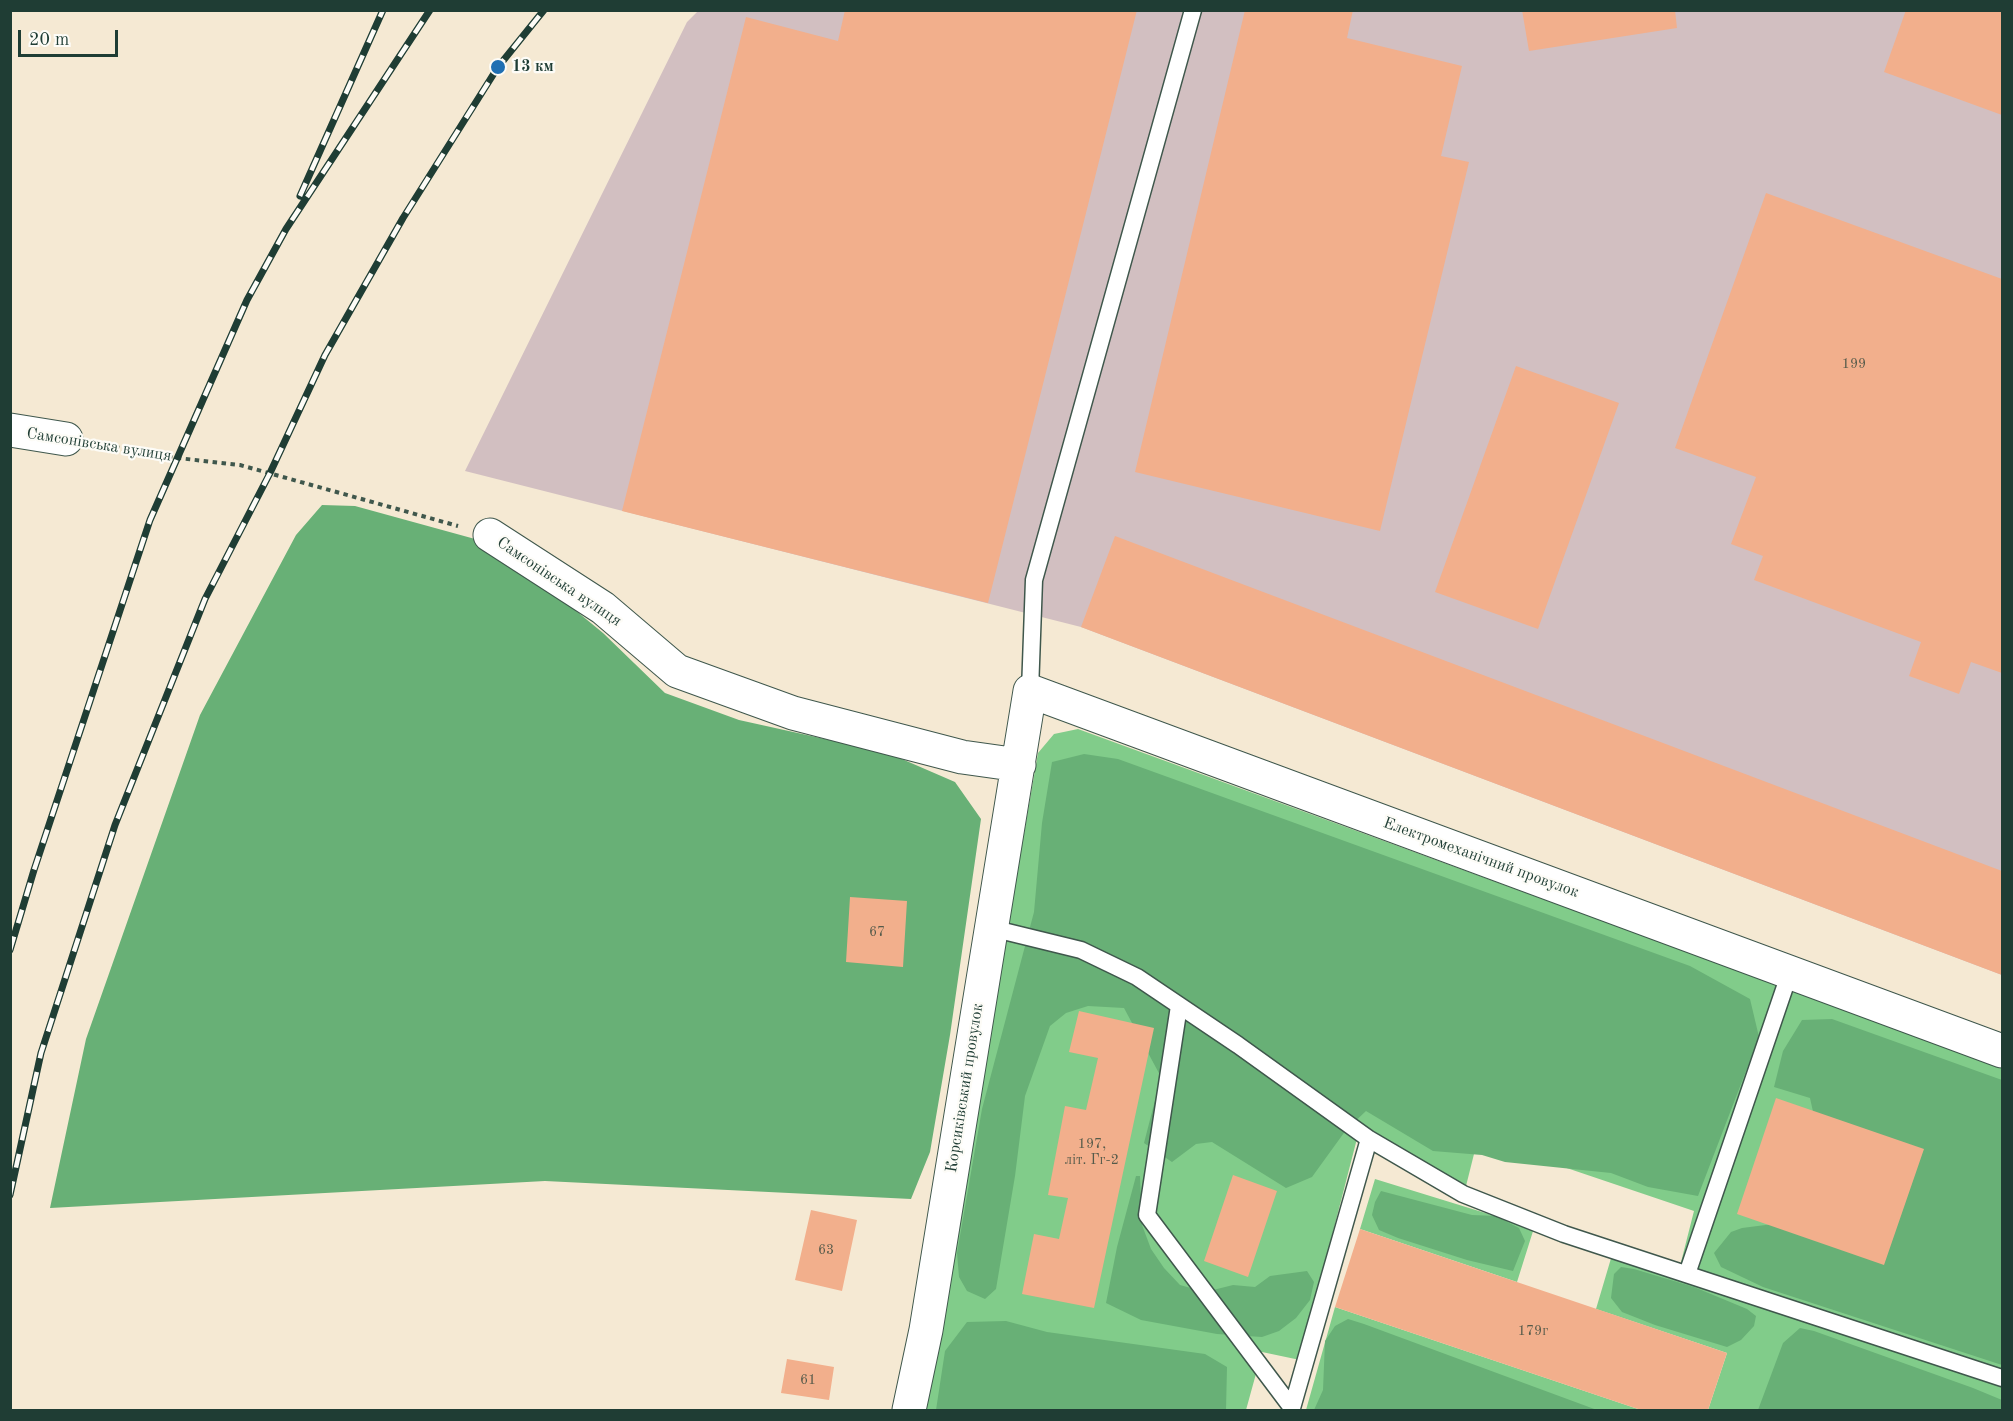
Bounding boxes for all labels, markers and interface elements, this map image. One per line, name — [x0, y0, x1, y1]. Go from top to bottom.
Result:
scale bar — [21, 18, 122, 56]
text: 20 m — [29, 31, 69, 49]
place label: 13 км — [512, 57, 554, 77]
marker: 13 км — [489, 58, 507, 76]
house number: 199 — [1842, 356, 1866, 372]
street label: Самсонівська вулиця — [25, 424, 173, 466]
street label: Самсонівська вулиця — [493, 533, 625, 631]
street label: Електромеханічний провулок — [1380, 814, 1582, 902]
house number: 67 — [869, 924, 885, 940]
street label: Корсиківський провулок — [942, 1002, 988, 1174]
house number: 197, літ. Гг-2 — [1065, 1136, 1119, 1168]
house number: 63 — [818, 1242, 834, 1258]
house number: 179г — [1518, 1323, 1548, 1339]
house number: 61 — [800, 1372, 816, 1388]

